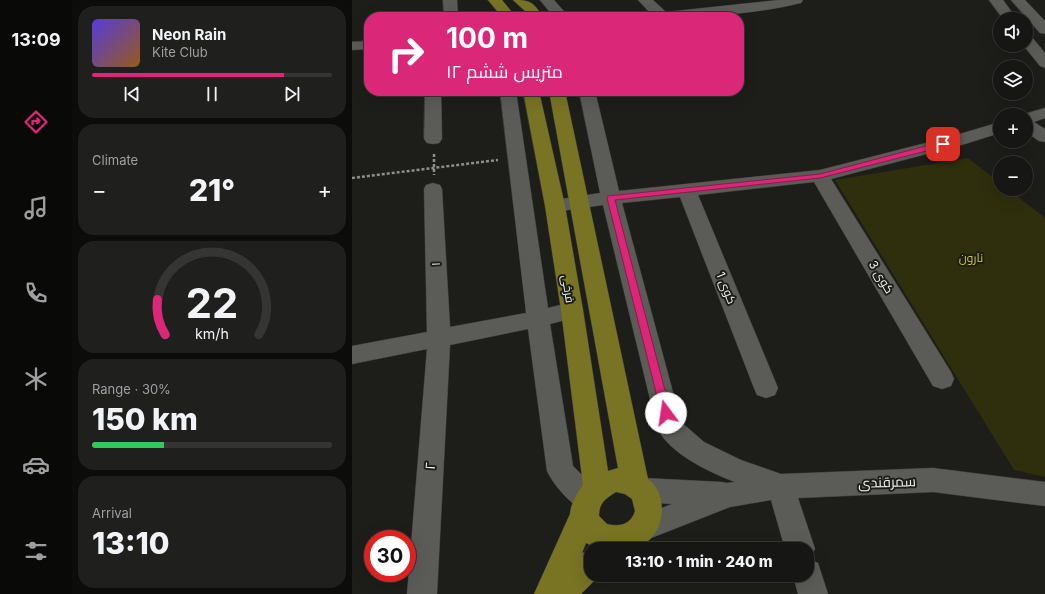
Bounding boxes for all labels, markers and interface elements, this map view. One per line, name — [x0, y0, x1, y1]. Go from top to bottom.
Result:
map controls — [993, 12, 1033, 196]
button: sound — [993, 12, 1033, 52]
text: 100 m — [446, 21, 528, 55]
text: Neon Rain — [152, 25, 226, 44]
icon: right — [380, 28, 432, 80]
text: 13:09 — [11, 29, 61, 50]
text: Kite Club — [152, 44, 208, 60]
button: layers — [993, 60, 1033, 100]
text: ۱۲ متریس ششم — [446, 61, 563, 82]
icon: previous — [121, 83, 143, 105]
icon: pause — [201, 83, 223, 105]
icon: next — [281, 83, 303, 105]
icon: directions — [22, 108, 50, 136]
button: + — [993, 108, 1033, 148]
pin — [926, 127, 960, 161]
icon: arrive — [932, 133, 954, 155]
text: Climate — [92, 152, 138, 168]
button: − — [993, 156, 1033, 196]
text: 21° — [189, 172, 235, 208]
text: − — [92, 177, 107, 203]
text: + — [317, 177, 332, 203]
icon: music — [22, 194, 50, 222]
park label: نارون — [959, 250, 983, 265]
street label: کوی 3 — [866, 257, 897, 296]
street label: ۱ — [428, 262, 443, 266]
street label: کوی 1 — [713, 269, 740, 306]
street label: فرخی — [559, 274, 578, 304]
text: 22 — [186, 278, 238, 328]
icon: phone — [22, 279, 50, 307]
text: km/h — [195, 325, 229, 342]
icon: climate — [22, 365, 50, 393]
text: Range · 30% — [92, 381, 171, 397]
position arrow — [645, 392, 687, 434]
text: 150 km — [92, 401, 198, 437]
icon: car — [22, 451, 50, 479]
street label: ۲ — [421, 462, 438, 470]
street label: سمرقندی — [858, 472, 916, 491]
text: Arrival — [92, 505, 132, 521]
text: 13:10 — [92, 525, 170, 561]
speed limit sign: 30 — [364, 530, 416, 582]
icon: filters — [22, 537, 50, 565]
text: 13:10 · 1 min · 240 m — [625, 552, 773, 571]

